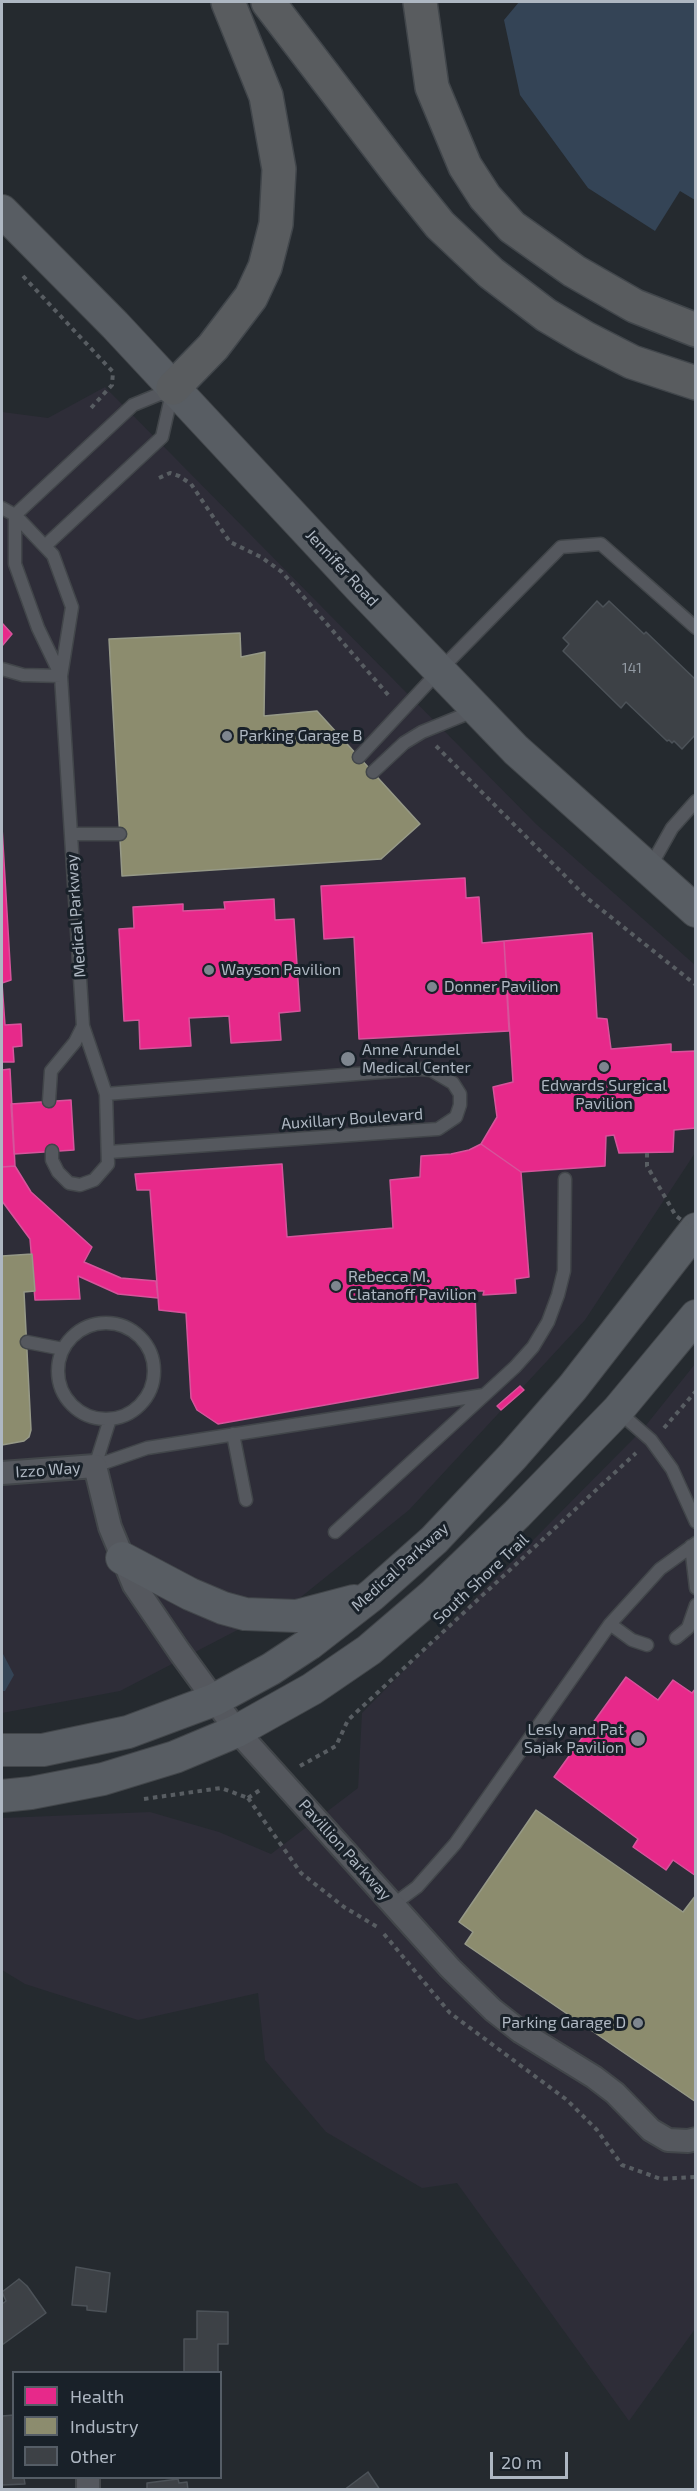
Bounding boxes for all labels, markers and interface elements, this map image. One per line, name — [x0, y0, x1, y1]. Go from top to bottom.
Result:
street label: Jennifer Road — [302, 526, 382, 610]
house number: 141 — [622, 660, 642, 676]
place label: Parking Garage B — [239, 726, 362, 746]
marker: Parking Garage B — [220, 729, 234, 743]
street label: Medical Parkway — [62, 854, 90, 978]
place label: Wayson Pavilion — [221, 960, 341, 980]
marker: Wayson Pavilion — [202, 963, 216, 977]
place label: Donner Pavilion — [444, 977, 559, 997]
marker: Donner Pavilion — [425, 980, 439, 994]
place label: Anne Arundel Medical Center — [362, 1040, 471, 1078]
marker: Anne Arundel Medical Center — [339, 1050, 357, 1068]
marker: Edwards Surgical Pavilion — [597, 1060, 611, 1074]
place label: Edwards Surgical Pavilion — [541, 1076, 667, 1114]
street label: Auxillary Boulevard — [280, 1104, 424, 1134]
place label: Rebecca M. Clatanoff Pavilion — [348, 1267, 477, 1305]
marker: Rebecca M. Clatanoff Pavilion — [329, 1279, 343, 1293]
street label: Izzo Way — [15, 1458, 81, 1482]
street label: Medical Parkway — [348, 1518, 452, 1616]
street label: South Shore Trail — [429, 1530, 533, 1628]
place label: Lesly and Pat Sajak Pavilion — [524, 1720, 624, 1758]
marker: Lesly and Pat Sajak Pavilion — [629, 1730, 647, 1748]
street label: Pavillion Parkway — [295, 1796, 395, 1904]
place label: Parking Garage D — [502, 2013, 626, 2033]
marker: Parking Garage D — [631, 2016, 645, 2030]
legend — [12, 2371, 222, 2479]
text: Health — [70, 2385, 124, 2407]
text: Industry — [70, 2415, 139, 2437]
scale bar — [493, 2440, 571, 2478]
text: Other — [70, 2445, 116, 2467]
text: 20 m — [501, 2451, 542, 2473]

